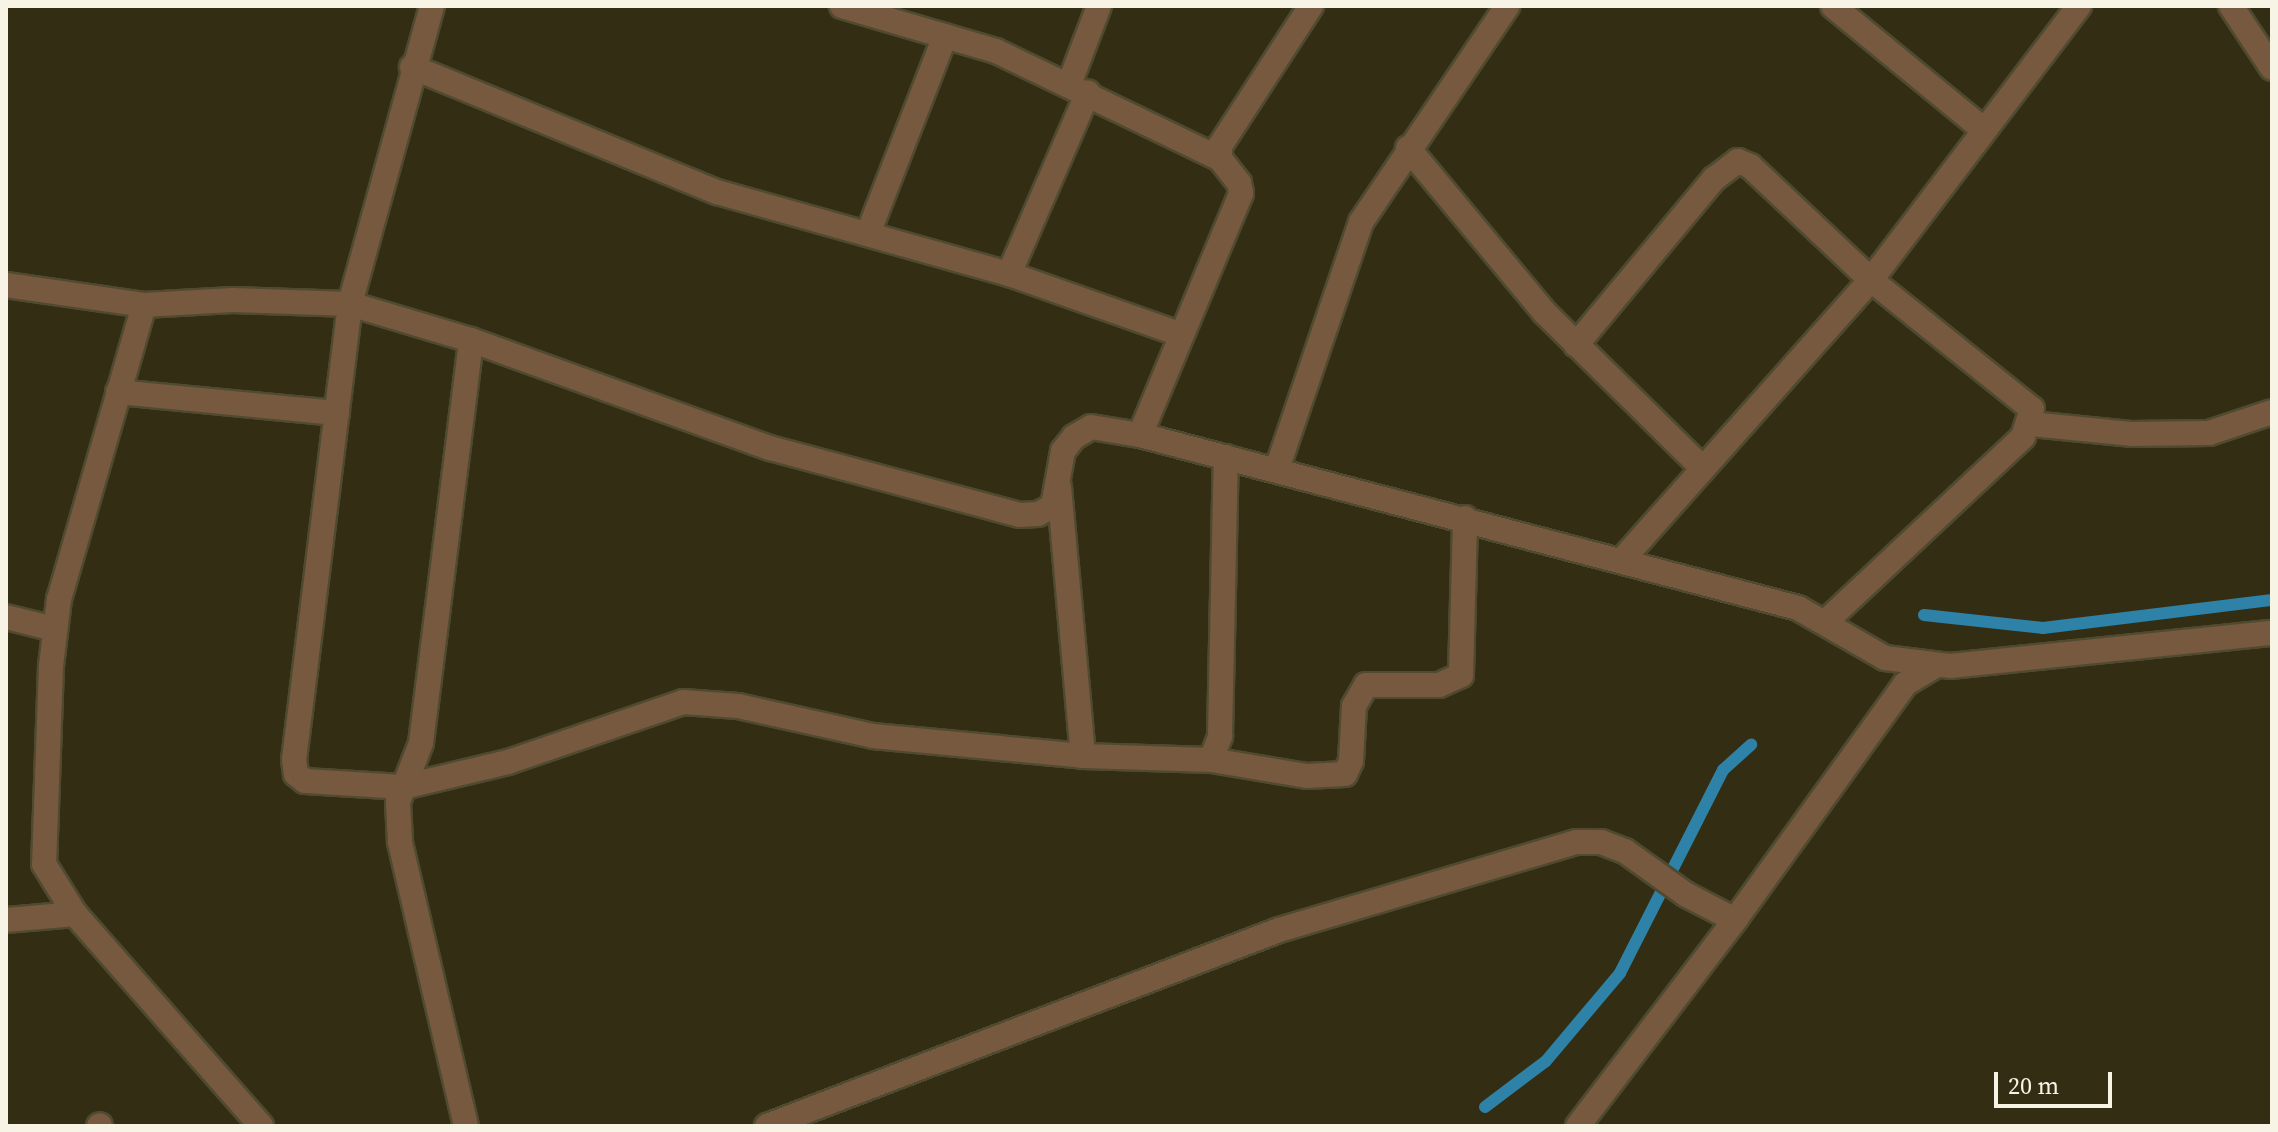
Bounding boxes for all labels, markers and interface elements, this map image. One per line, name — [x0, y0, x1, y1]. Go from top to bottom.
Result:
scale bar — [1998, 1056, 2116, 1106]
text: 20 m — [2008, 1069, 2059, 1102]

